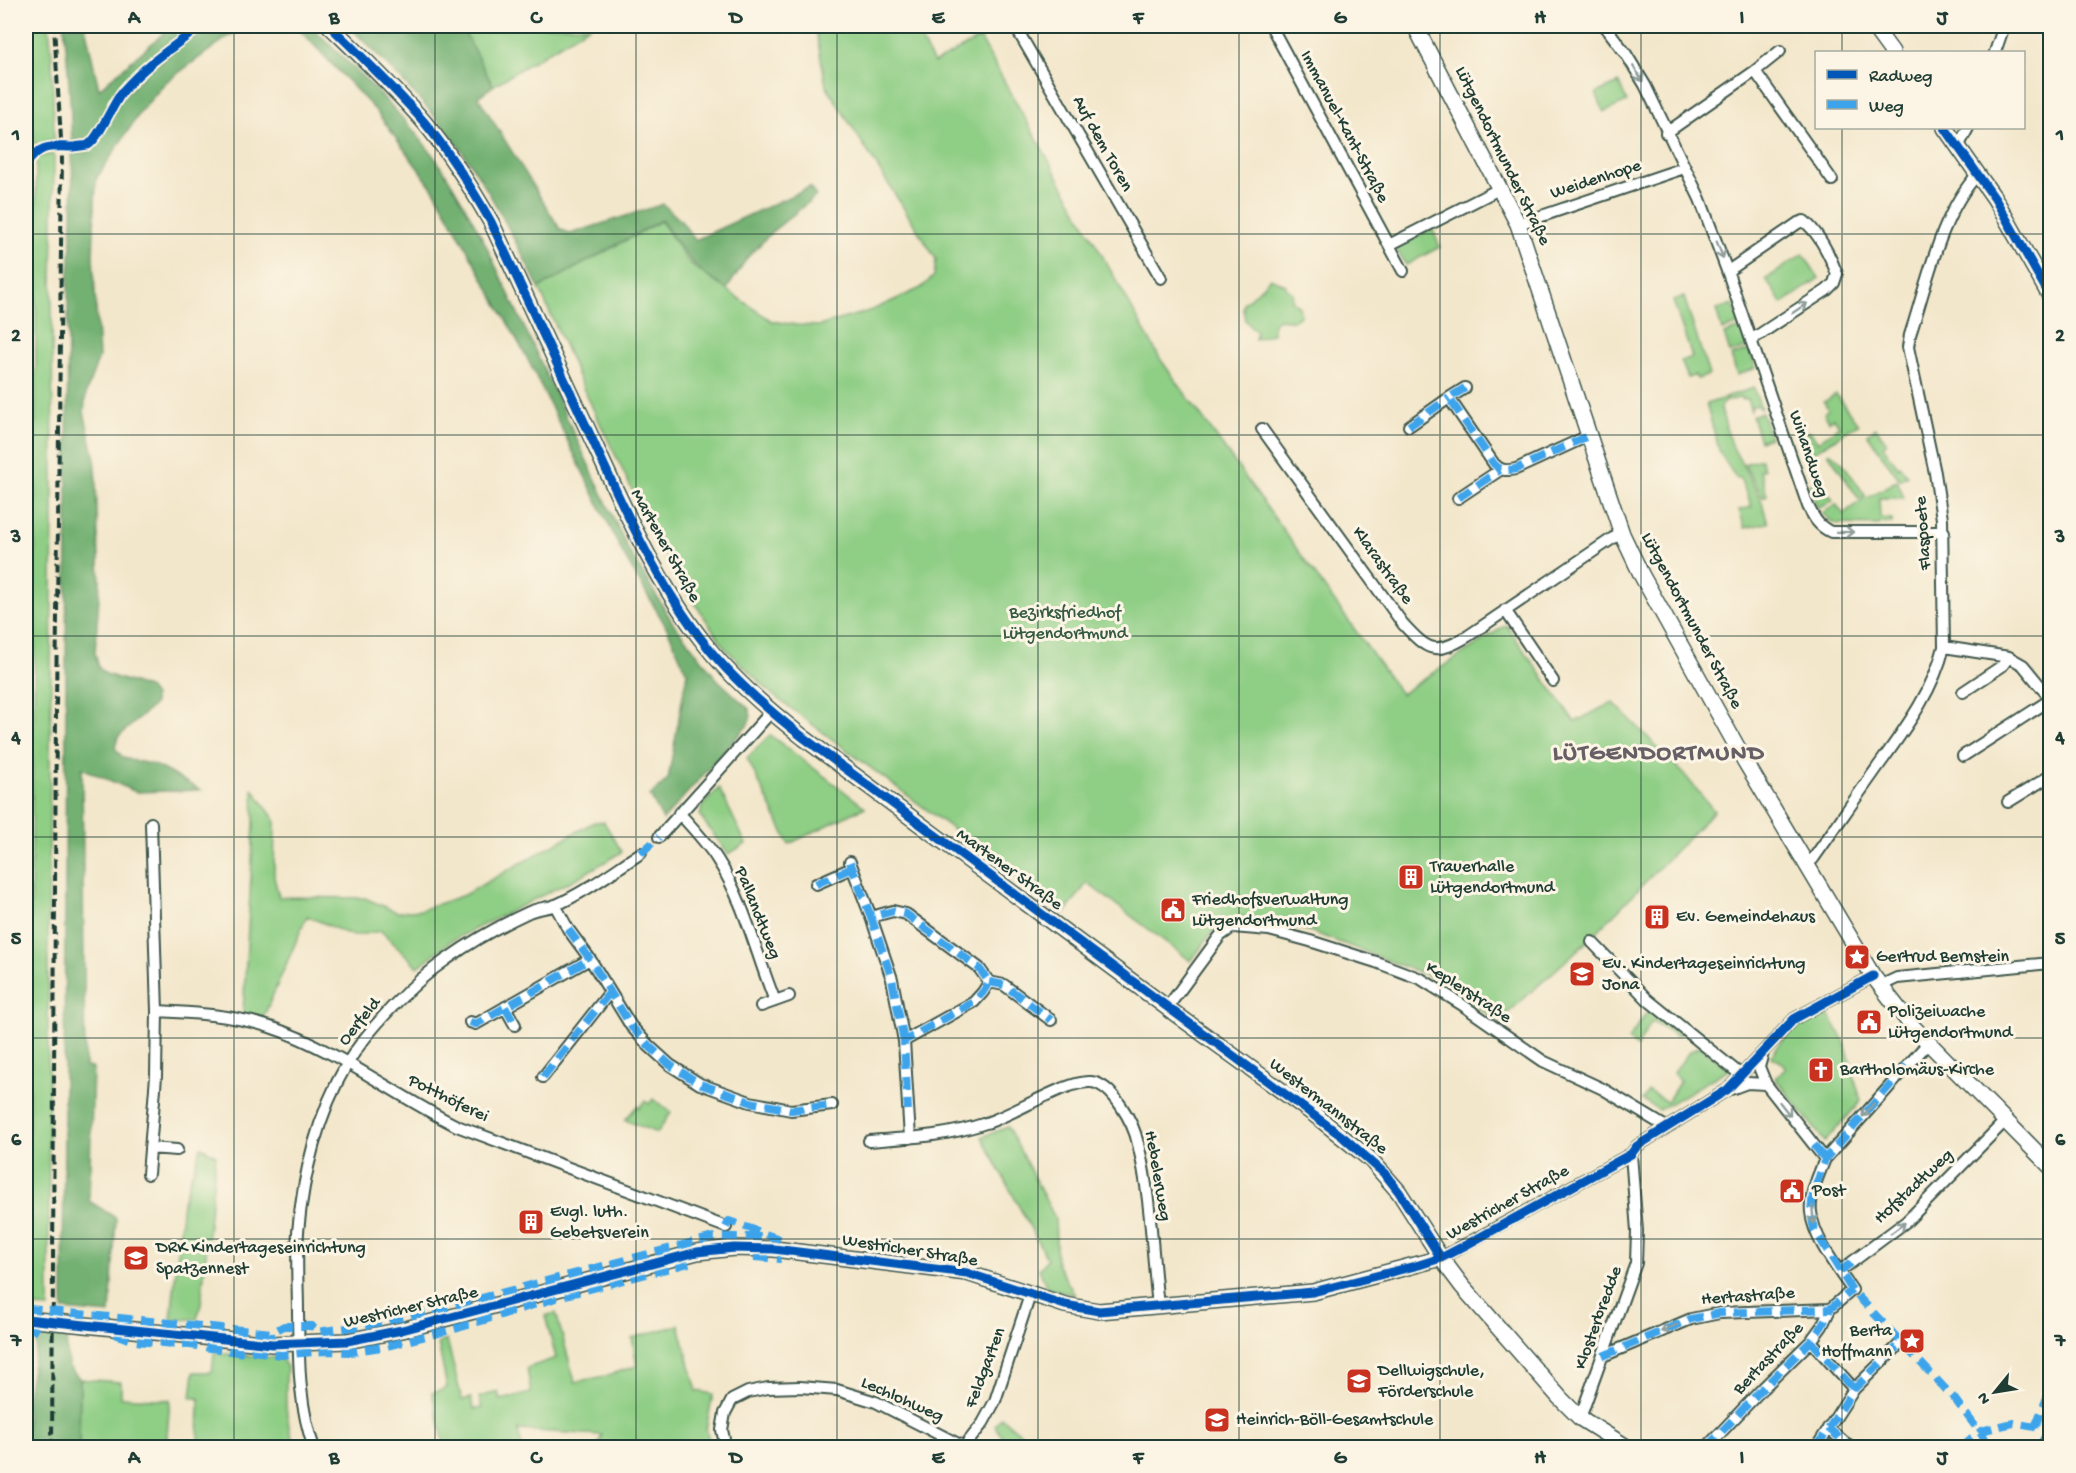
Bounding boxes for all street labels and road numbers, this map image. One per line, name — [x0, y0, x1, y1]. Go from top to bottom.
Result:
street label: Immanuel-Kant-Straße — [1295, 47, 1393, 207]
street label: Lütgendortmunder Straße — [1449, 63, 1555, 250]
street label: Auf dem Toren — [1067, 92, 1137, 196]
street label: Weidenhope — [1548, 155, 1645, 205]
street label: Winandweg — [1783, 408, 1833, 500]
street label: Martener Straße — [625, 486, 705, 607]
street label: Flaspoete — [1911, 495, 1937, 572]
street label: Klarastraße — [1347, 523, 1418, 609]
street label: Lütgendortmunder Straße — [1636, 529, 1747, 713]
street label: Martener Straße — [952, 824, 1067, 916]
street label: Pallandtweg — [729, 863, 785, 962]
street label: Keplerstraße — [1421, 957, 1516, 1029]
street label: Oerfeld — [334, 993, 387, 1050]
street label: Westermannstraße — [1265, 1054, 1392, 1160]
street label: Potthöferei — [403, 1070, 492, 1128]
street label: Hebelerweg — [1139, 1129, 1175, 1223]
street label: Hofstadtweg — [1870, 1145, 1958, 1229]
street label: Westricher Straße — [1443, 1160, 1574, 1245]
street label: Westricher Straße — [841, 1230, 980, 1272]
street label: Klosterbredde — [1571, 1263, 1628, 1373]
street label: Westricher Straße — [342, 1282, 481, 1334]
street label: Hertastraße — [1700, 1283, 1796, 1311]
street label: Bertastraße — [1729, 1318, 1809, 1400]
street label: Feldgarten — [961, 1324, 1011, 1412]
street label: Lechlohweg — [857, 1372, 947, 1428]

